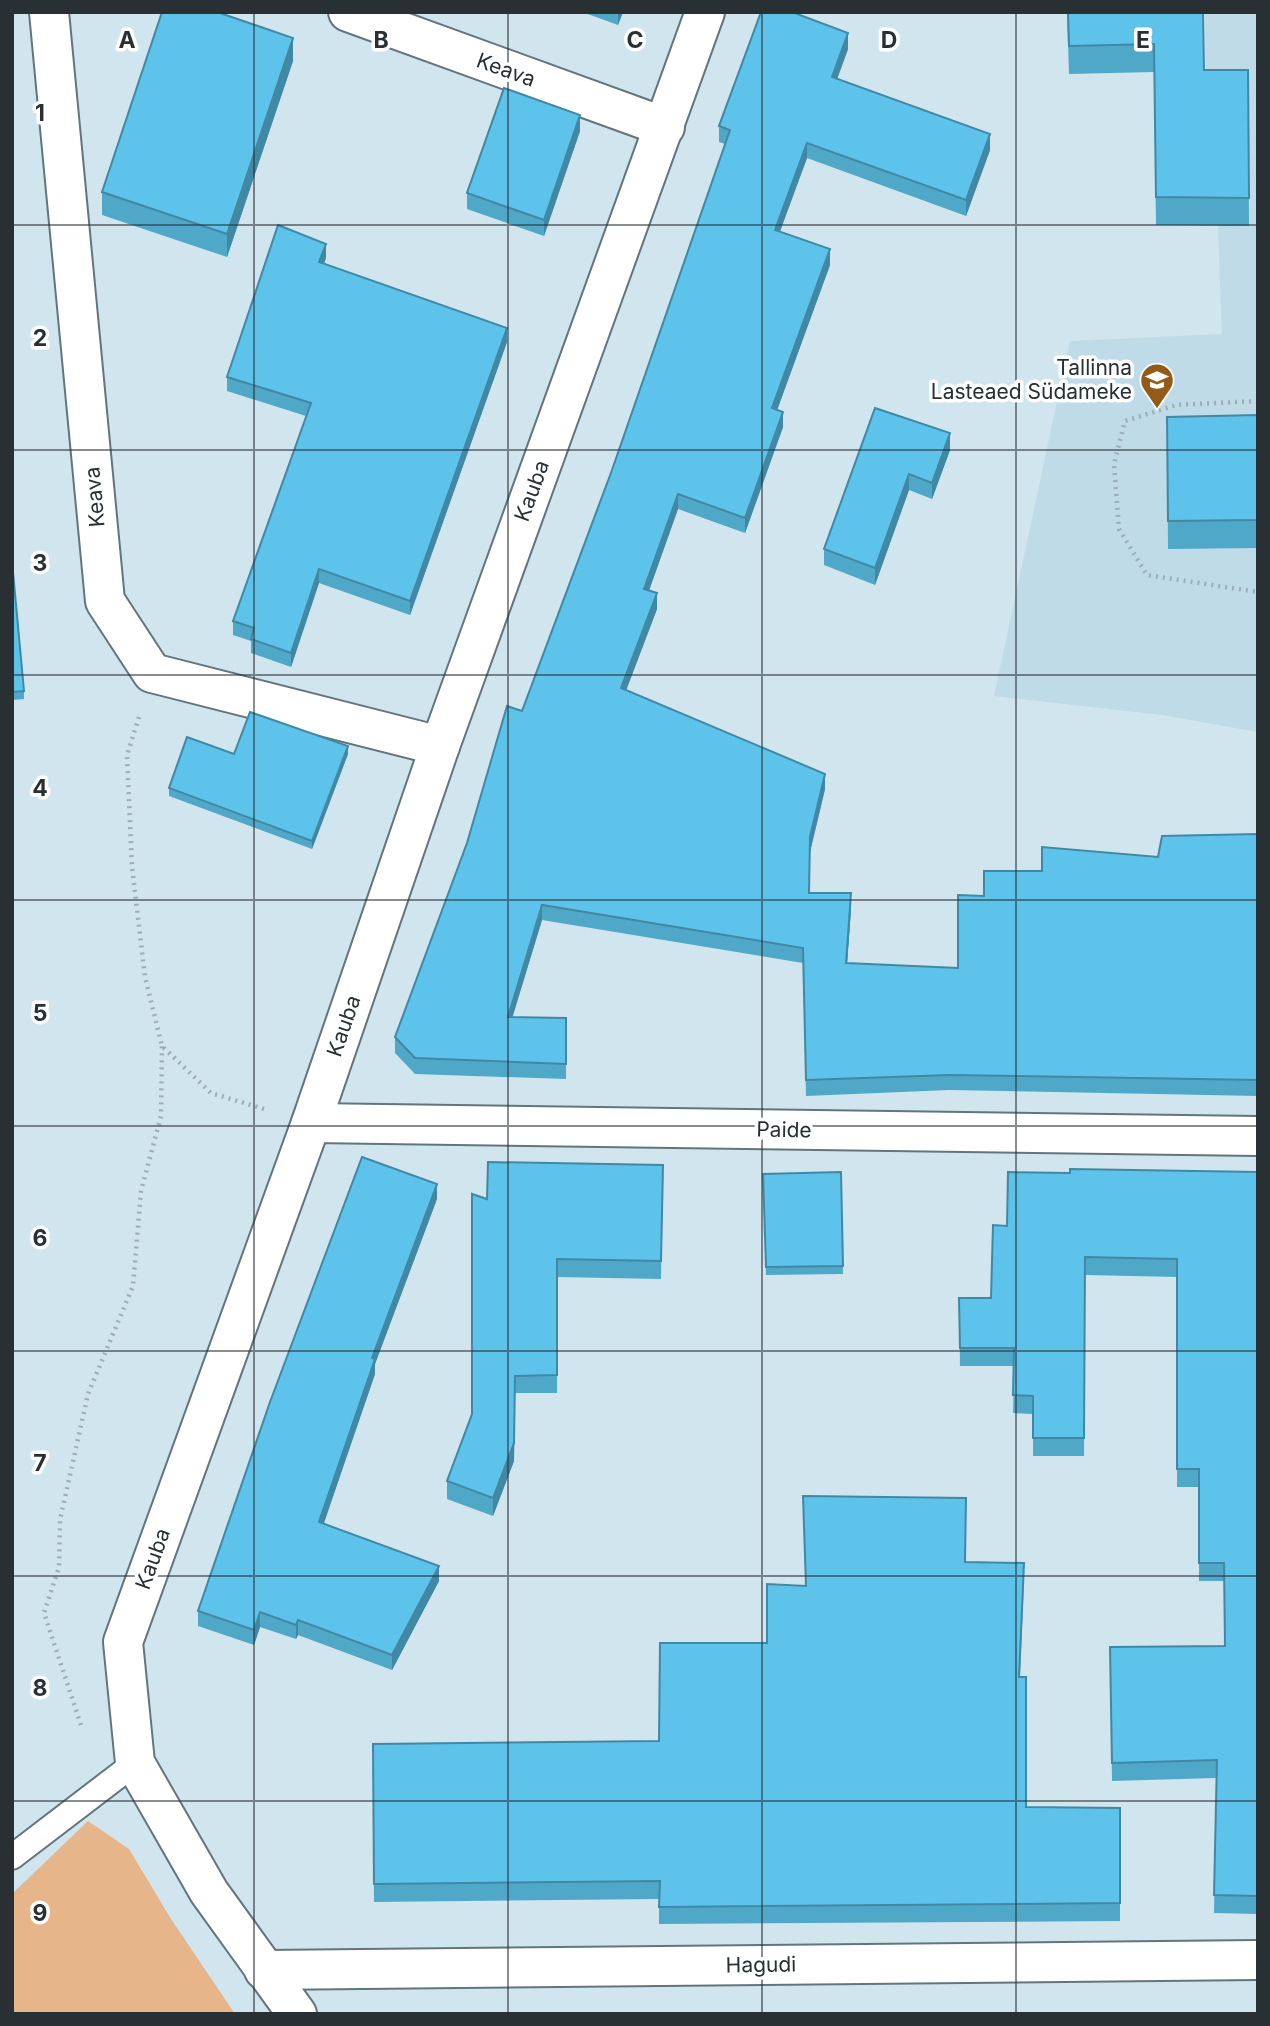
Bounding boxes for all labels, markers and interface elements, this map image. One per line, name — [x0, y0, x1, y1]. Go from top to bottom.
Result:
text: A — [118, 26, 136, 54]
text: B — [373, 26, 389, 54]
text: C — [626, 26, 644, 54]
text: D — [881, 26, 897, 54]
text: E — [1136, 26, 1150, 54]
street label: Keava — [473, 47, 539, 92]
text: 1 — [35, 99, 45, 127]
text: 2 — [33, 324, 47, 352]
place label: Tallinna Lasteaed Südameke — [931, 355, 1132, 404]
school or university icon: Tallinna Lasteaed Südameke — [1138, 361, 1176, 410]
street label: Kauba — [509, 457, 554, 525]
street label: Keava — [79, 466, 110, 528]
text: 3 — [33, 549, 47, 577]
text: 4 — [32, 774, 48, 802]
street label: Kauba — [321, 992, 366, 1060]
text: 5 — [33, 999, 47, 1027]
street label: Paide — [756, 1117, 812, 1142]
text: 6 — [33, 1224, 47, 1252]
text: 7 — [33, 1449, 47, 1477]
street label: Kauba — [130, 1525, 175, 1593]
text: 8 — [33, 1674, 47, 1702]
text: 9 — [33, 1899, 47, 1927]
street label: Hagudi — [725, 1951, 797, 1978]

